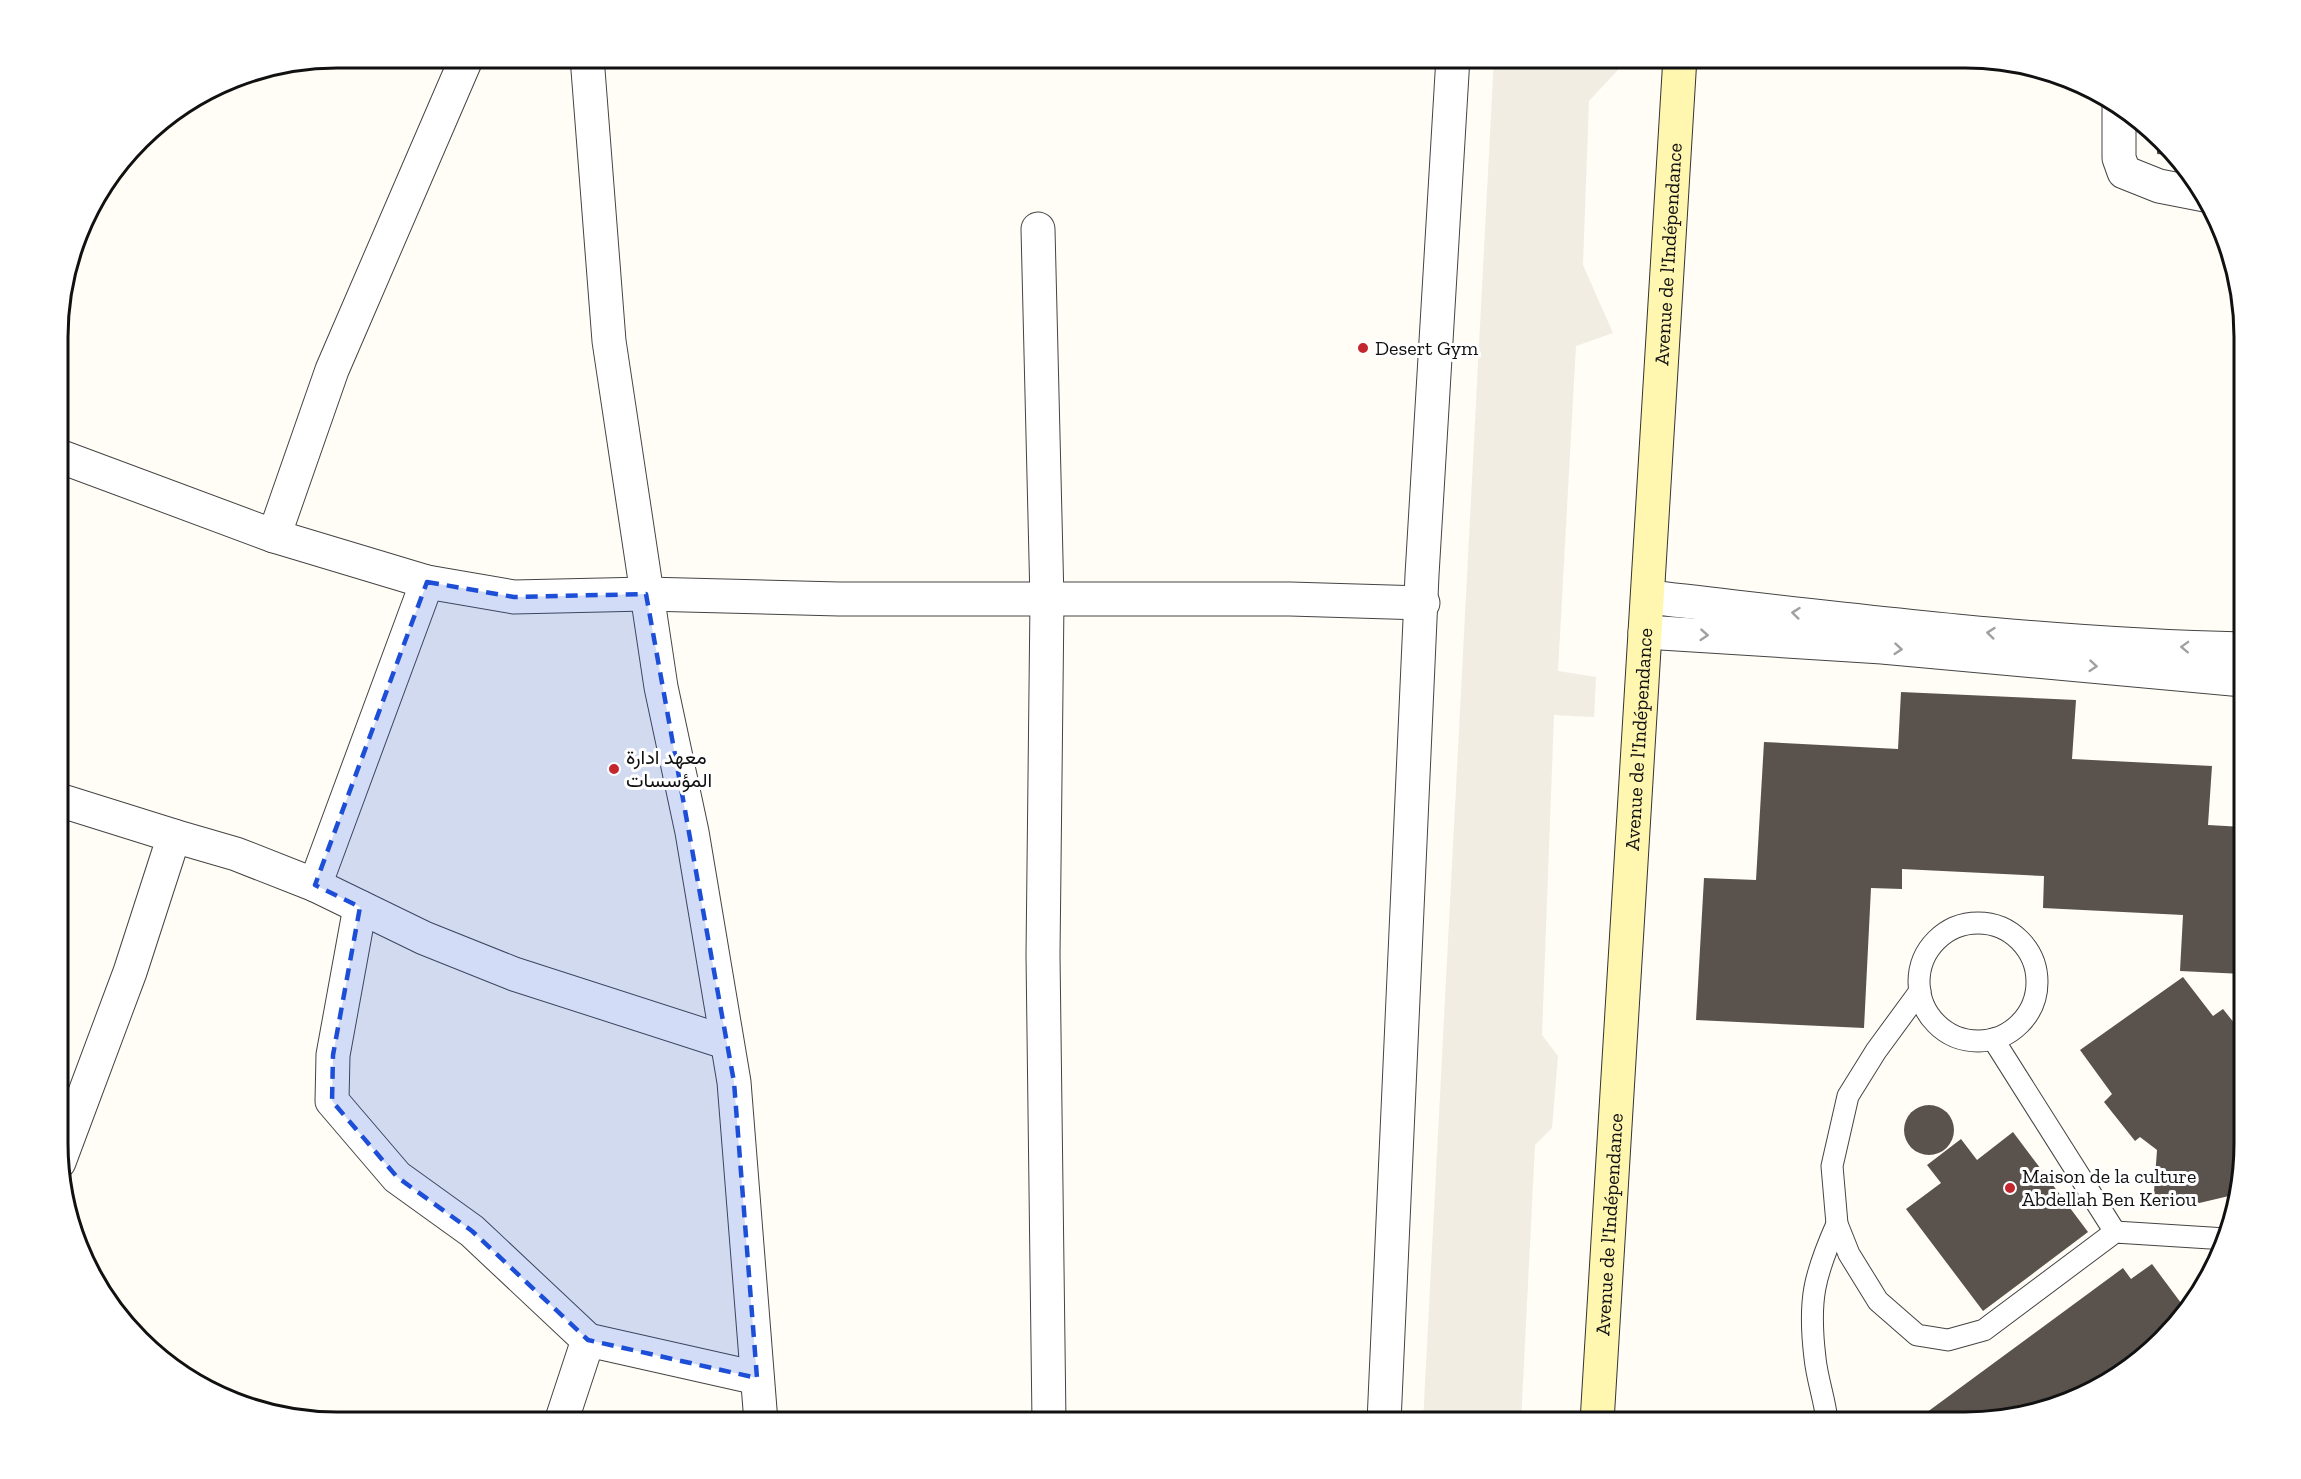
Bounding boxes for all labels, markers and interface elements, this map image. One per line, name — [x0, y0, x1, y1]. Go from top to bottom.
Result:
street label: Avenue de l'Indépendance — [1649, 142, 1687, 366]
place label: Desert Gym — [1375, 336, 1479, 360]
marker: Desert Gym — [1356, 341, 1370, 355]
one-way arrow — [1792, 607, 1801, 620]
street label: Avenue de l'Indépendance — [1620, 627, 1657, 851]
one-way arrow — [1986, 627, 1995, 640]
one-way arrow — [1699, 628, 1708, 641]
one-way arrow — [2180, 641, 2189, 654]
one-way arrow — [1894, 642, 1903, 655]
one-way arrow — [2088, 659, 2097, 672]
place label: معهد ادارة المؤسسات — [626, 745, 712, 793]
marker: معهد ادارة المؤسسات — [607, 762, 621, 776]
street label: Avenue de l'Indépendance — [1590, 1112, 1628, 1336]
place label: Maison de la culture Abdellah Ben Keriou — [2022, 1164, 2197, 1211]
marker: Maison de la culture Abdellah Ben Keriou — [2003, 1181, 2017, 1195]

